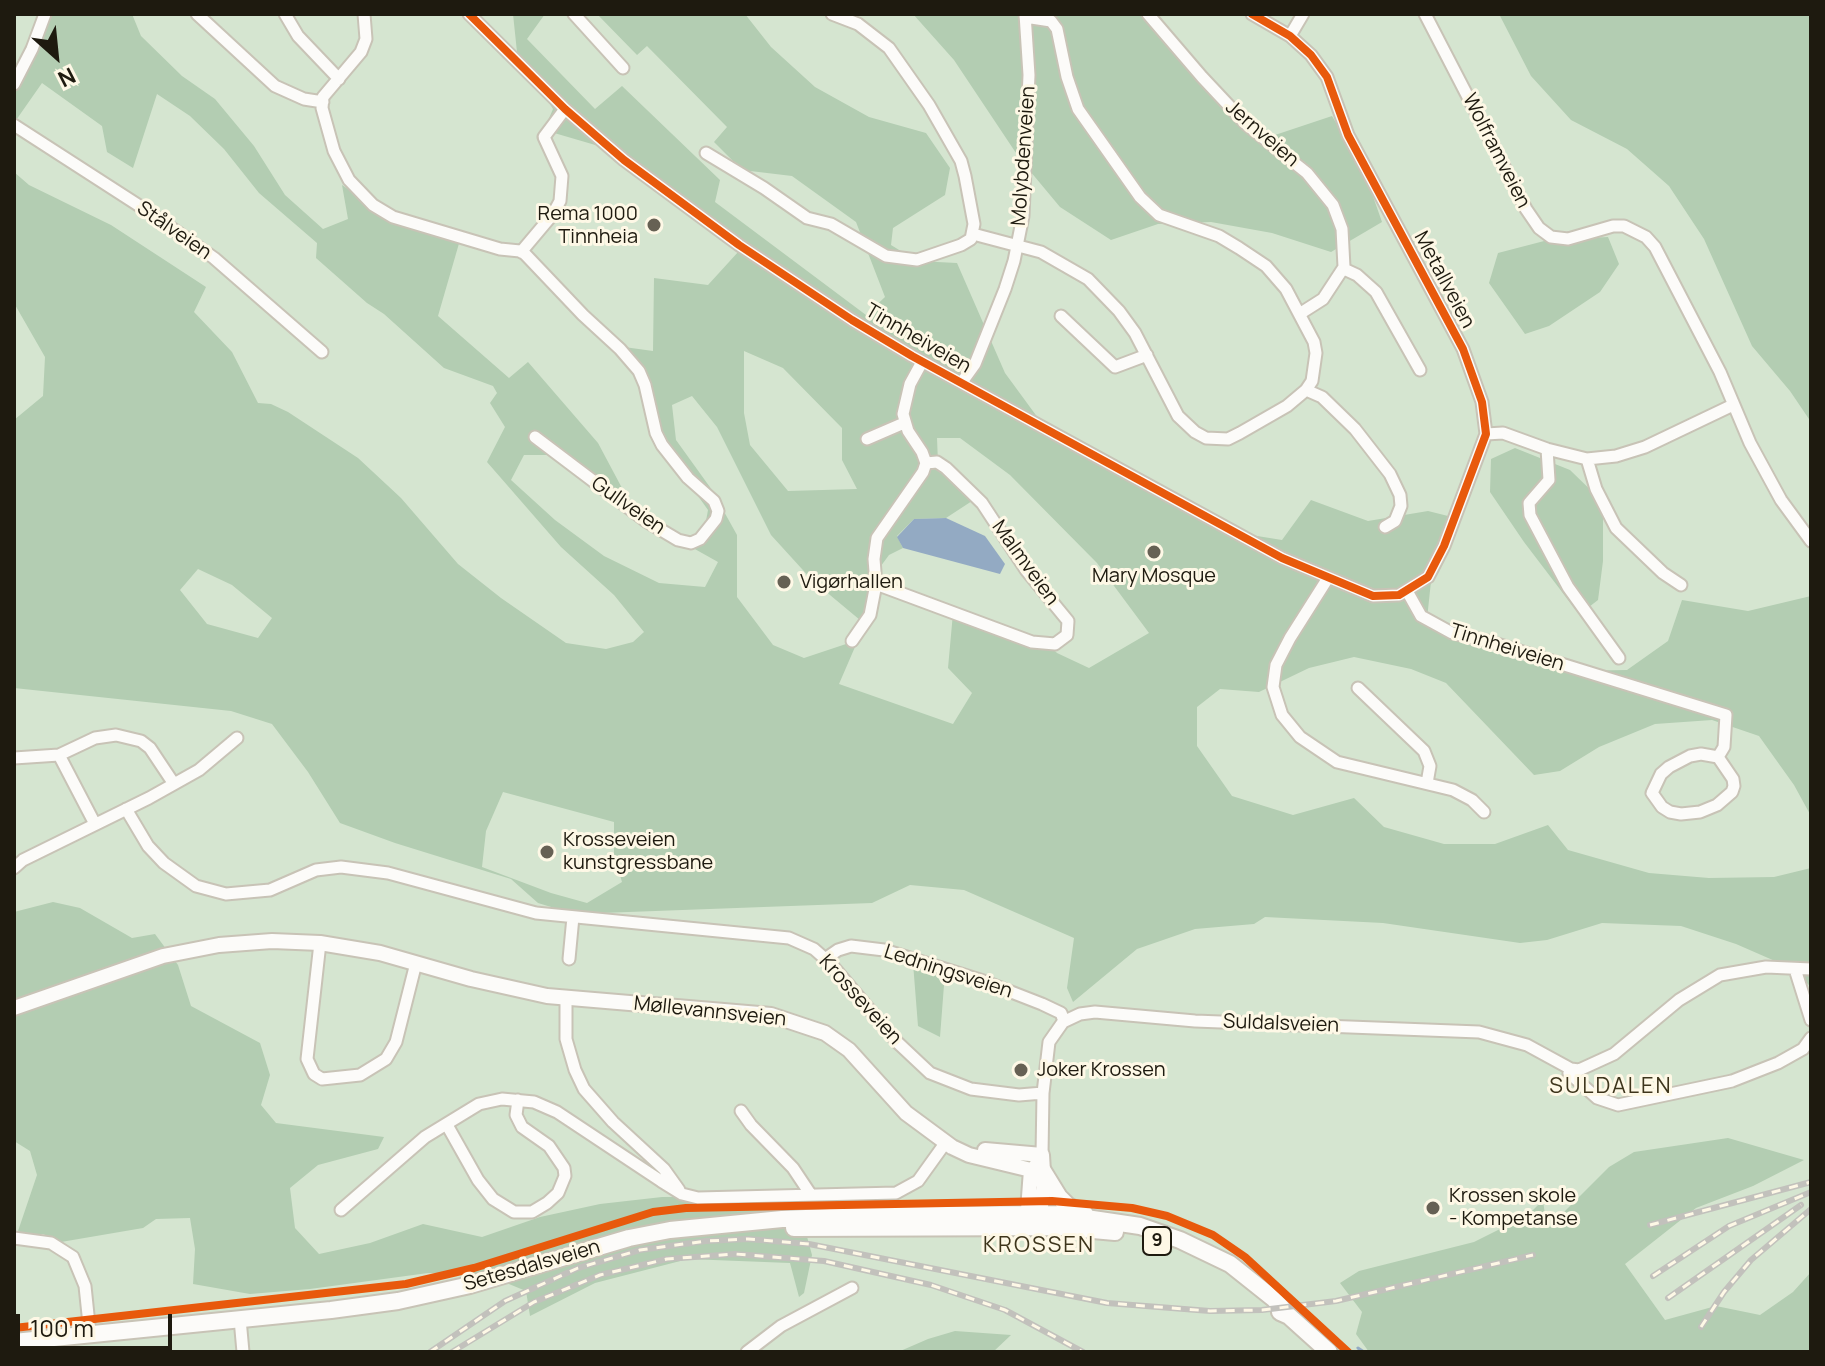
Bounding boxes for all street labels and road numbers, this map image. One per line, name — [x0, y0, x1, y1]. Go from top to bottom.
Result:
street label: Molybdenveien — [1007, 85, 1041, 227]
street label: Wolframveien — [1457, 90, 1535, 212]
street label: Jernveien — [1220, 96, 1304, 172]
street label: Stålveien — [132, 197, 216, 265]
street label: Metallveien — [1408, 227, 1480, 333]
street label: Tinnheiveien — [861, 299, 975, 379]
street label: Gullveien — [586, 472, 670, 540]
street label: Malmveien — [986, 516, 1064, 610]
street label: Tinnheiveien — [1447, 619, 1567, 677]
street label: Ledningsveien — [881, 940, 1015, 1004]
street label: Krosseveien — [814, 950, 906, 1050]
street label: Møllevannsveien — [633, 992, 787, 1032]
street label: Suldalsveien — [1223, 1010, 1339, 1038]
road number: 9 — [1143, 1227, 1171, 1255]
street label: Setesdalsveien — [461, 1235, 603, 1297]

